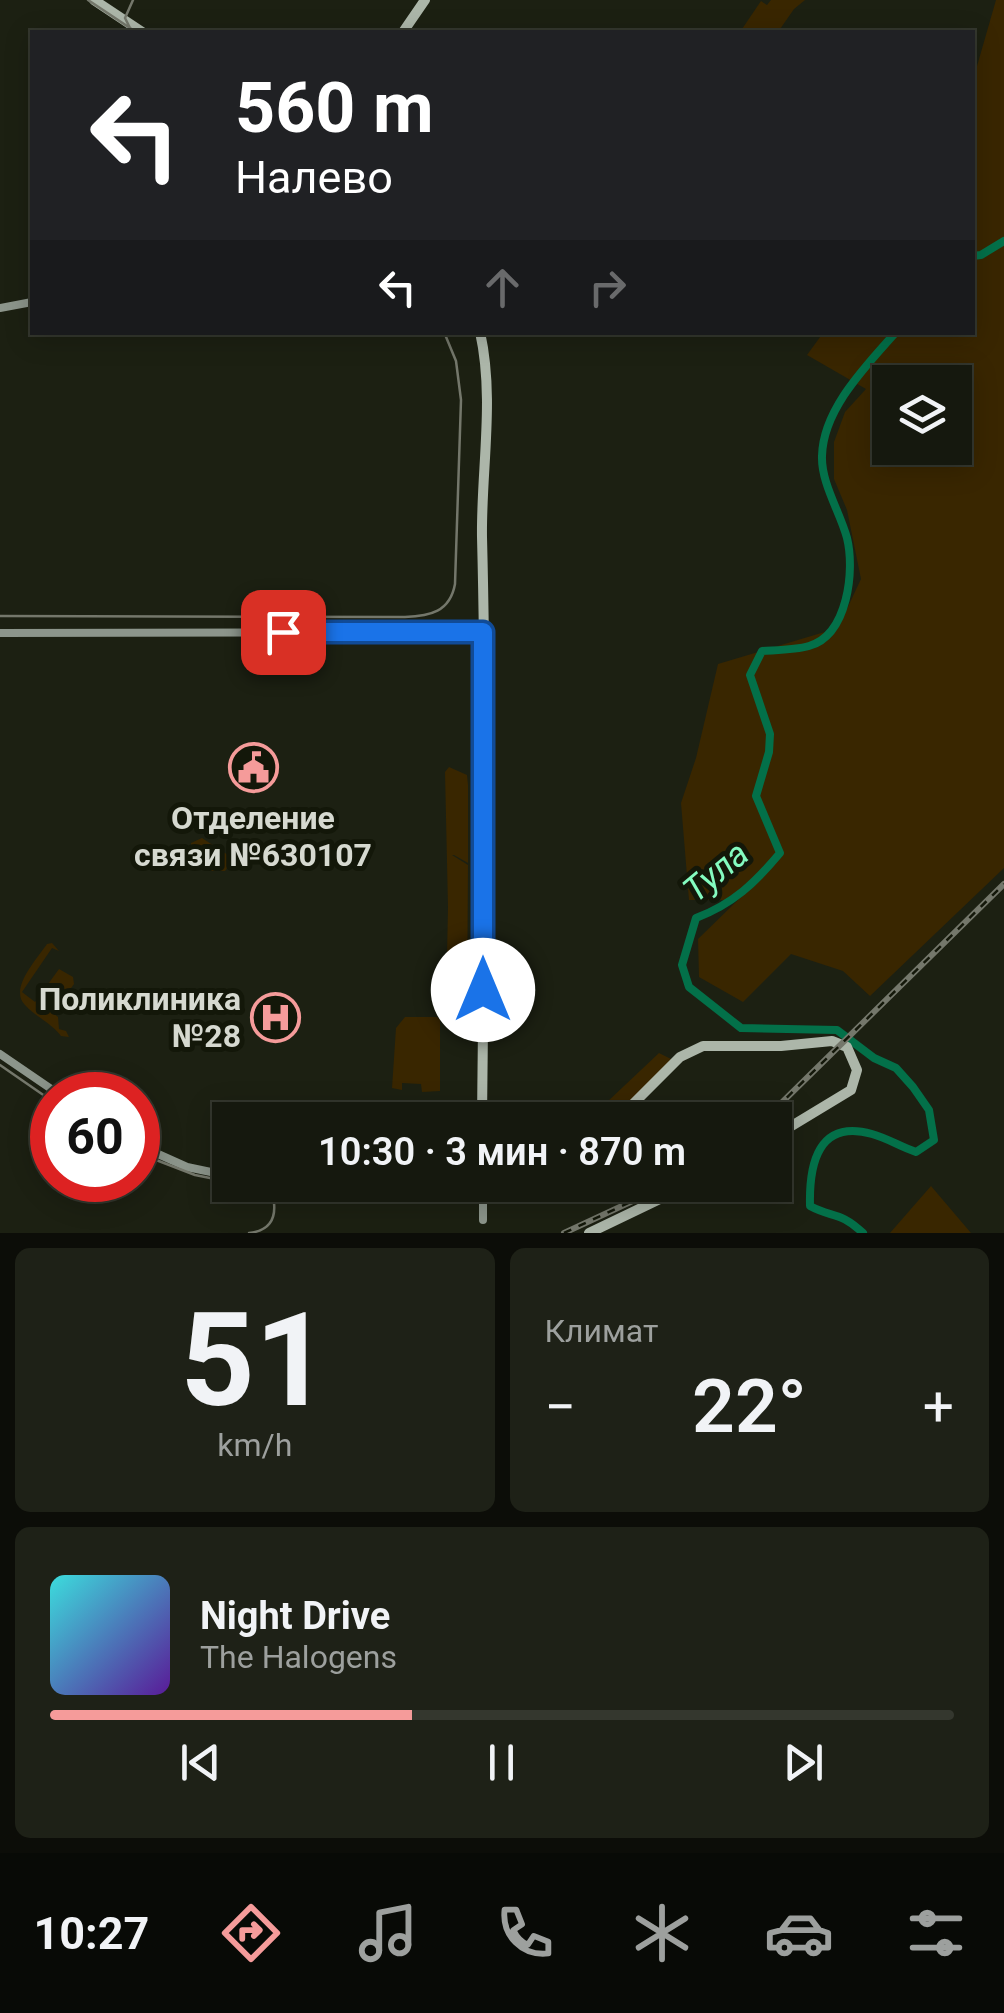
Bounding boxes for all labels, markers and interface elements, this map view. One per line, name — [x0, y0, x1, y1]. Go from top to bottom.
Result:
text: 560 m — [235, 67, 434, 149]
icon: left — [70, 70, 200, 200]
text: Налево — [235, 151, 393, 204]
icon: left — [370, 260, 425, 315]
icon: ahead — [475, 260, 530, 315]
icon: right — [580, 260, 635, 315]
map controls — [872, 365, 972, 465]
button: layers — [872, 365, 972, 465]
pin — [241, 590, 326, 675]
icon: arrive — [256, 605, 311, 660]
public building icon: Отделение связи №630107 — [227, 742, 279, 794]
place label: Отделение связи №630107 — [134, 799, 372, 874]
water label: Тула — [675, 833, 757, 911]
position arrow — [431, 938, 535, 1042]
place label: Поликлиника №28 — [39, 980, 241, 1055]
hospital icon: Поликлиника №28 — [250, 991, 302, 1043]
speed limit sign: 60 — [30, 1072, 160, 1202]
text: 10:30 · 3 мин · 870 m — [318, 1130, 686, 1174]
text: 51 — [180, 1284, 329, 1437]
text: Климат — [545, 1312, 658, 1350]
text: 22° — [692, 1362, 807, 1450]
text: − — [545, 1375, 576, 1439]
text: + — [923, 1375, 954, 1439]
text: km/h — [217, 1426, 292, 1464]
text: Night Drive — [200, 1594, 390, 1638]
text: The Halogens — [200, 1638, 397, 1676]
icon: previous — [173, 1735, 228, 1790]
icon: pause — [474, 1735, 529, 1790]
icon: next — [776, 1735, 831, 1790]
icon: directions — [216, 1898, 286, 1968]
icon: music — [353, 1898, 423, 1968]
icon: phone — [490, 1898, 560, 1968]
icon: climate — [627, 1898, 697, 1968]
icon: car — [764, 1898, 834, 1968]
icon: filters — [901, 1898, 971, 1968]
text: 10:27 — [33, 1907, 149, 1960]

